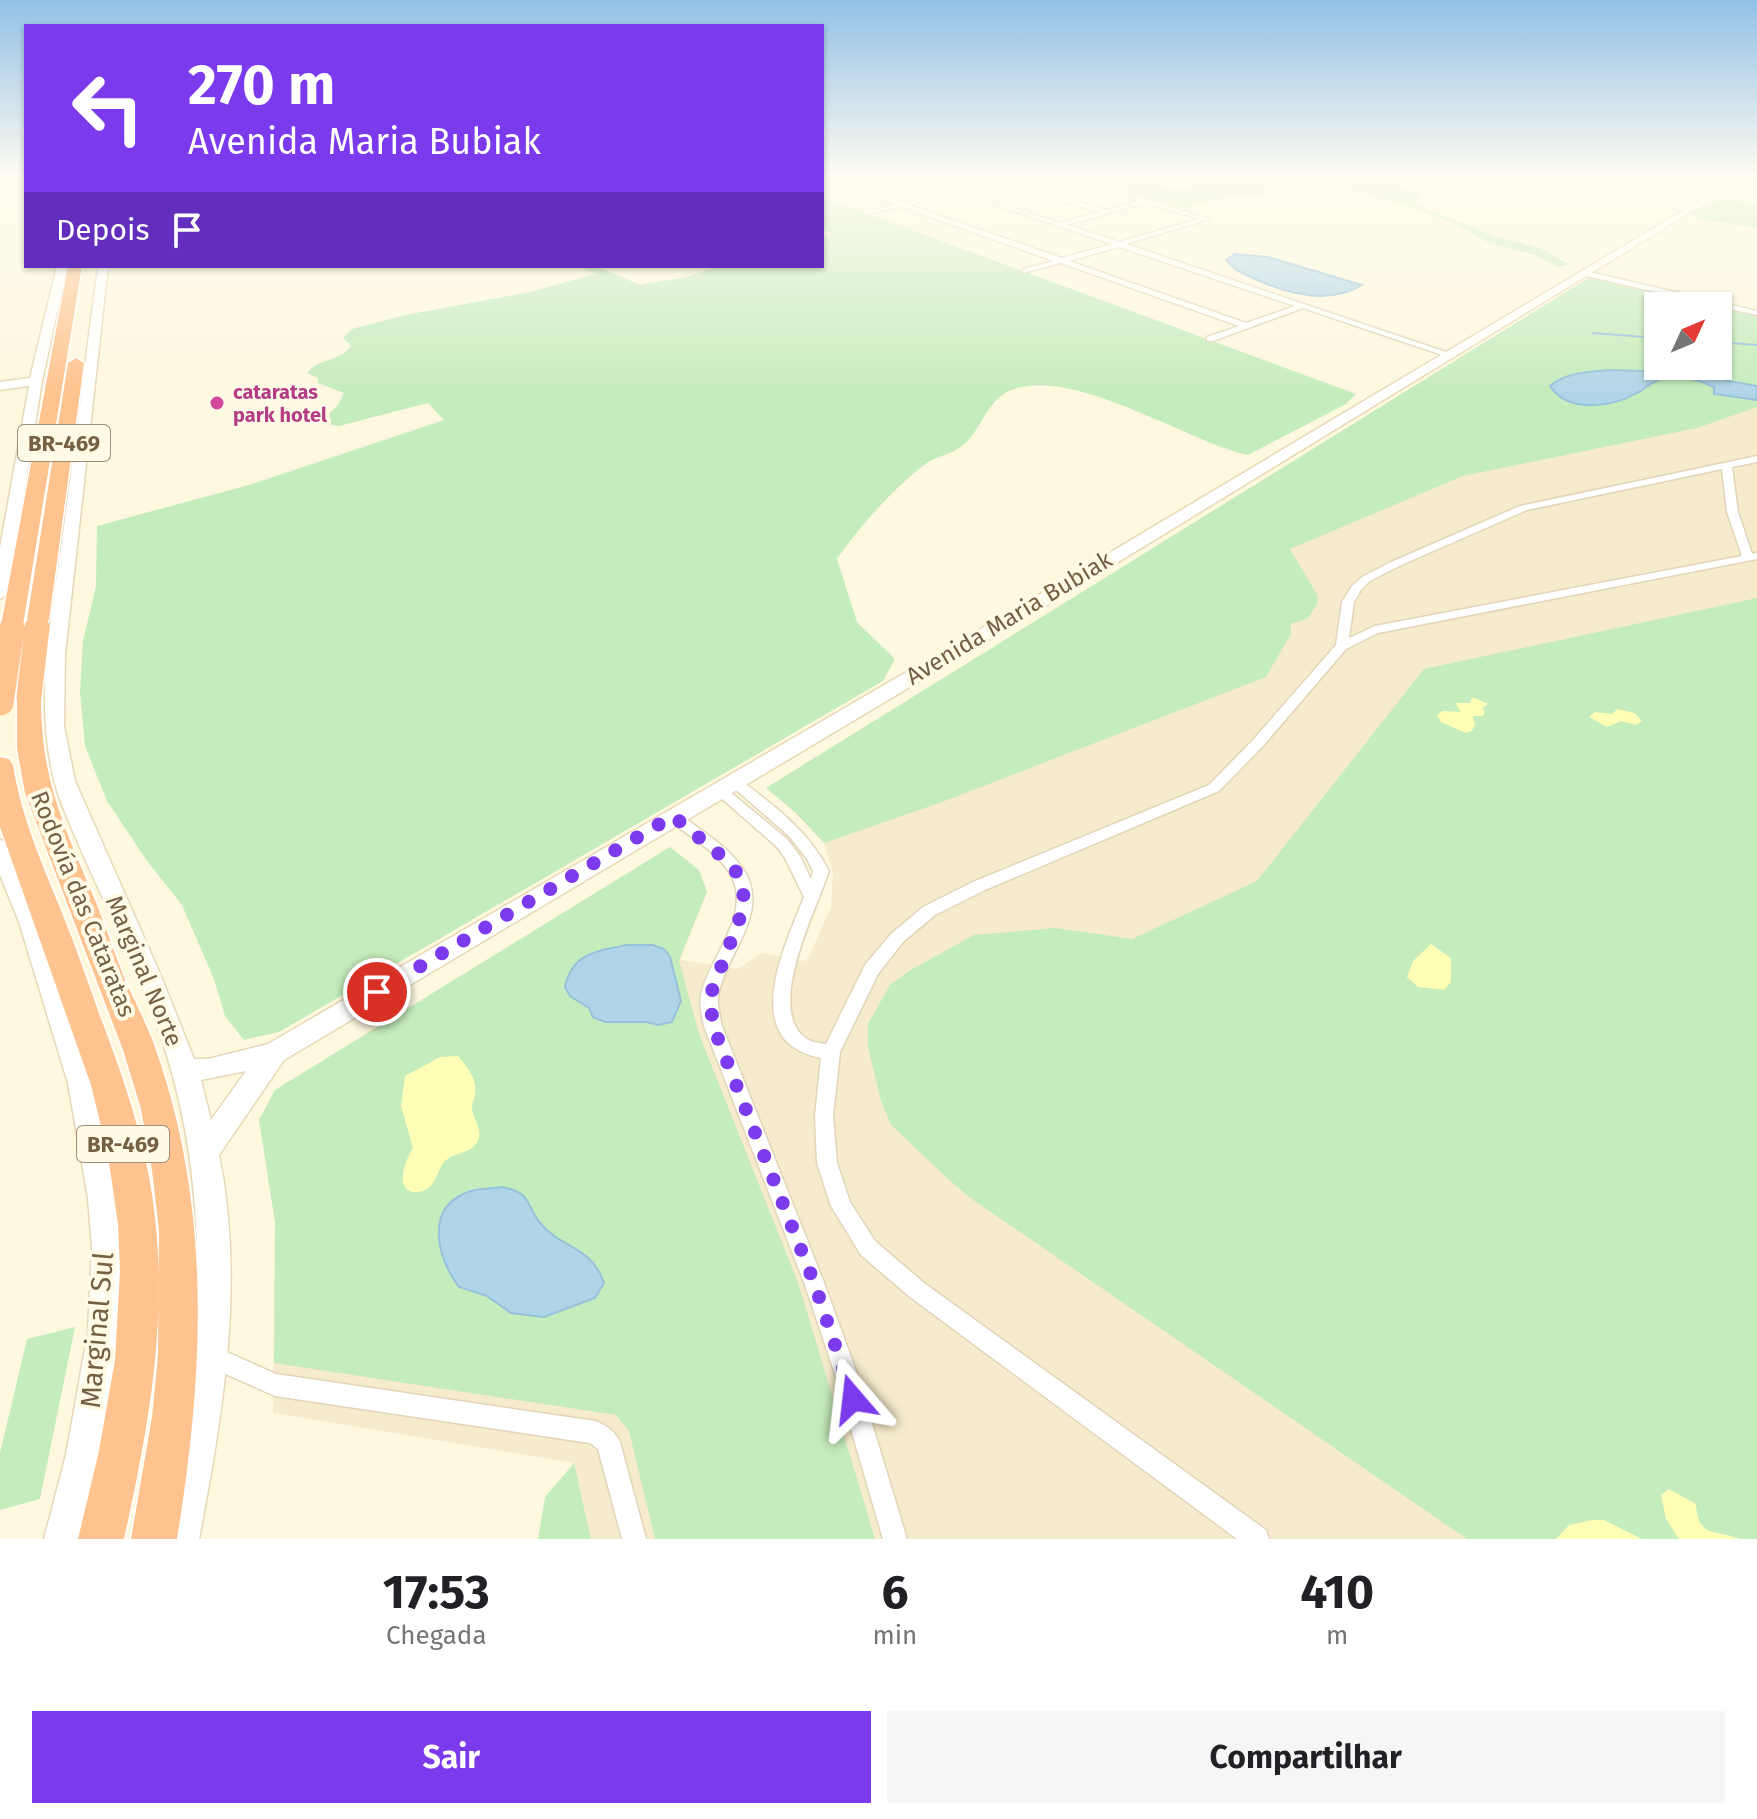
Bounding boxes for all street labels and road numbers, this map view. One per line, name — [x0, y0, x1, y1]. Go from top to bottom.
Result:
road number: BR-469 — [18, 425, 110, 461]
street label: Avenida Maria Bubiak — [901, 545, 1118, 691]
street label: Rodovía das Cataratas — [25, 787, 141, 1021]
street label: Marginal Norte — [100, 891, 188, 1051]
road number: BR-469 — [77, 1126, 169, 1162]
street label: Marginal Sul — [74, 1251, 120, 1409]

